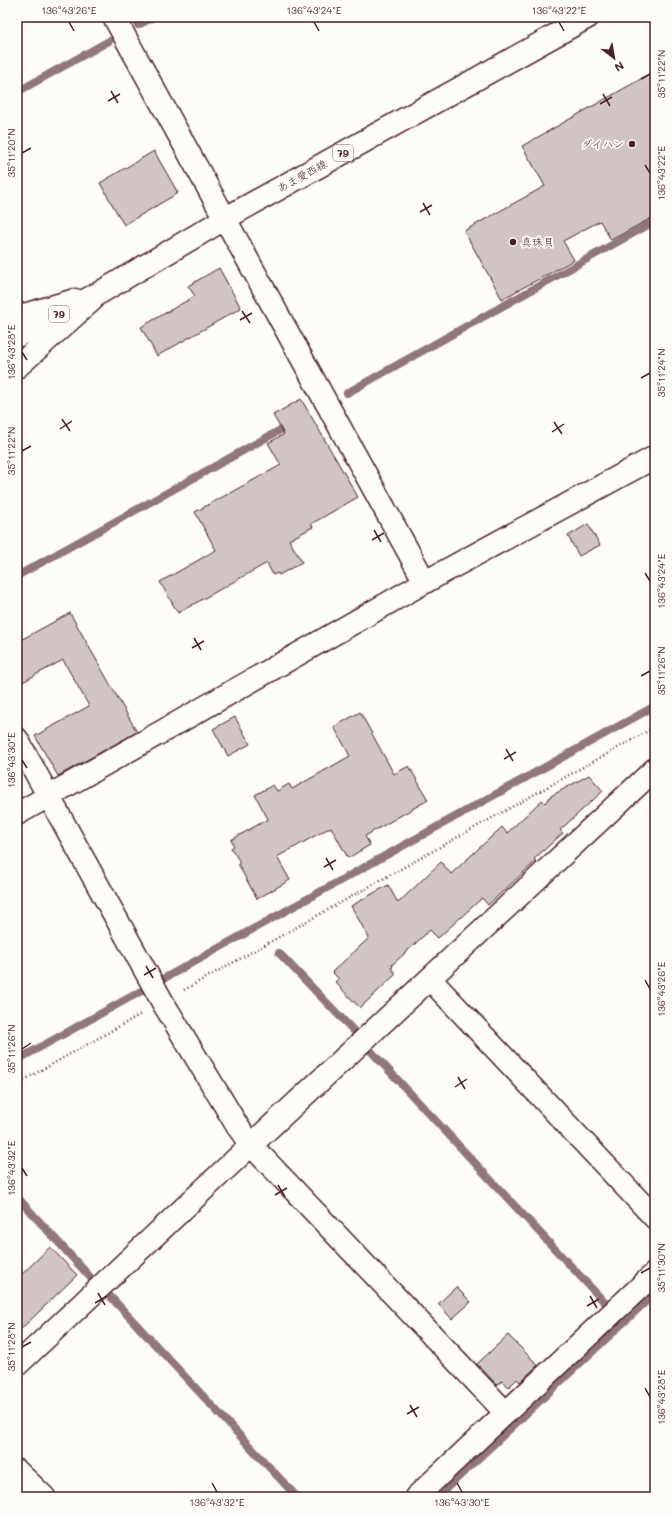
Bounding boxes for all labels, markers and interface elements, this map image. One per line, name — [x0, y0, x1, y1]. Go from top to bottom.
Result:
text: 136°43'26"E — [41, 3, 97, 17]
text: 136°43'24"E — [287, 3, 342, 17]
text: 136°43'22"E — [532, 3, 587, 17]
north arrow — [594, 38, 634, 78]
text: 35°11'22"N — [654, 50, 668, 98]
text: N — [612, 58, 627, 76]
text: 35°11'20"N — [4, 128, 18, 178]
place label: ダイハン — [581, 136, 624, 151]
marker: ダイハン — [627, 139, 637, 149]
road number: 79 — [333, 145, 353, 161]
text: 136°43'22"E — [654, 145, 668, 200]
street label: あま愛西線 — [274, 156, 329, 195]
place label: 真珠貝 — [521, 234, 554, 249]
marker: 真珠貝 — [508, 237, 518, 247]
road number: 79 — [49, 306, 69, 322]
text: 136°43'28"E — [4, 324, 18, 380]
text: 35°11'24"N — [654, 348, 668, 398]
text: 35°11'22"N — [4, 427, 18, 475]
text: 136°43'24"E — [654, 553, 668, 608]
text: 35°11'26"N — [654, 646, 668, 696]
text: 136°43'30"E — [4, 732, 18, 788]
text: 136°43'26"E — [654, 961, 668, 1017]
text: 35°11'26"N — [4, 1024, 18, 1074]
text: 136°43'32"E — [4, 1140, 18, 1195]
text: 35°11'30"N — [654, 1243, 668, 1293]
text: 35°11'28"N — [4, 1322, 18, 1372]
text: 136°43'28"E — [654, 1369, 668, 1425]
text: 136°43'32"E — [190, 1495, 245, 1509]
text: 136°43'30"E — [434, 1495, 490, 1509]

